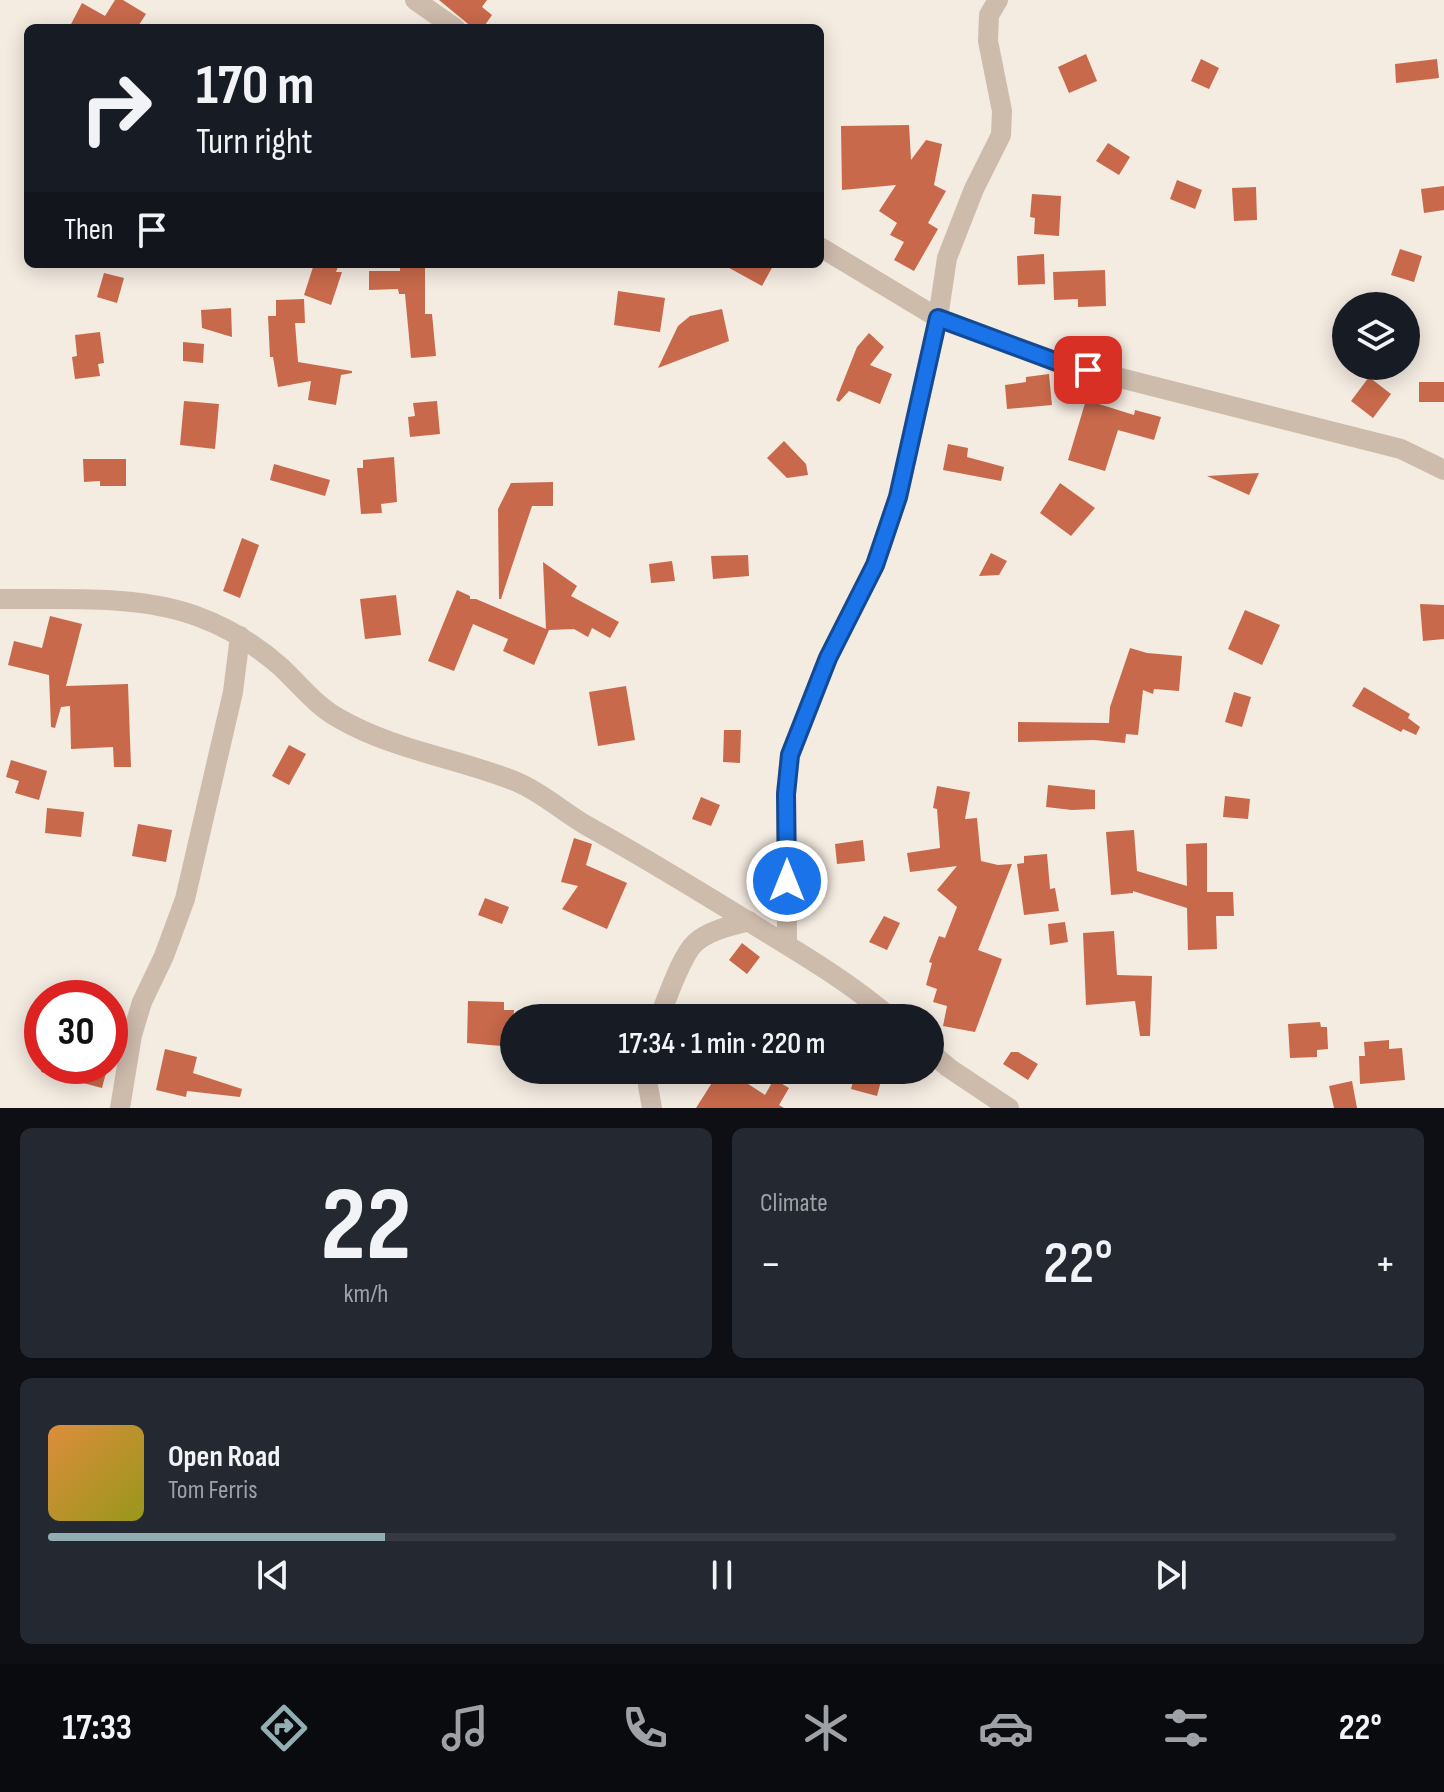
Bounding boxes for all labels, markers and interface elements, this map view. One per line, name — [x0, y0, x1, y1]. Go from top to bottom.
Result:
text: 170 m — [196, 53, 314, 120]
icon: right — [64, 56, 168, 160]
text: Turn right — [196, 121, 313, 164]
icon: arrive — [130, 208, 174, 252]
text: Then — [64, 212, 114, 248]
map controls — [1332, 292, 1420, 380]
button: layers — [1332, 292, 1420, 380]
pin — [1054, 336, 1122, 404]
icon: arrive — [1066, 348, 1110, 392]
position arrow — [745, 839, 829, 923]
speed limit sign: 30 — [24, 980, 128, 1084]
text: 17:34 · 1 min · 220 m — [619, 1026, 825, 1062]
text: 22 — [320, 1164, 412, 1289]
text: Climate — [760, 1188, 828, 1219]
text: 22° — [1043, 1228, 1113, 1300]
text: − — [760, 1238, 782, 1291]
text: + — [1374, 1238, 1396, 1291]
text: km/h — [344, 1279, 388, 1310]
text: Open Road — [168, 1439, 280, 1475]
text: Tom Ferris — [168, 1475, 258, 1506]
icon: previous — [251, 1553, 295, 1597]
icon: pause — [700, 1553, 744, 1597]
icon: next — [1149, 1553, 1193, 1597]
icon: directions — [256, 1700, 312, 1756]
icon: music — [437, 1700, 493, 1756]
icon: phone — [617, 1700, 673, 1756]
icon: climate — [798, 1700, 854, 1756]
icon: car — [978, 1700, 1034, 1756]
icon: filters — [1158, 1700, 1214, 1756]
text: 17:33 — [62, 1707, 132, 1750]
text: 22° — [1339, 1707, 1382, 1750]

